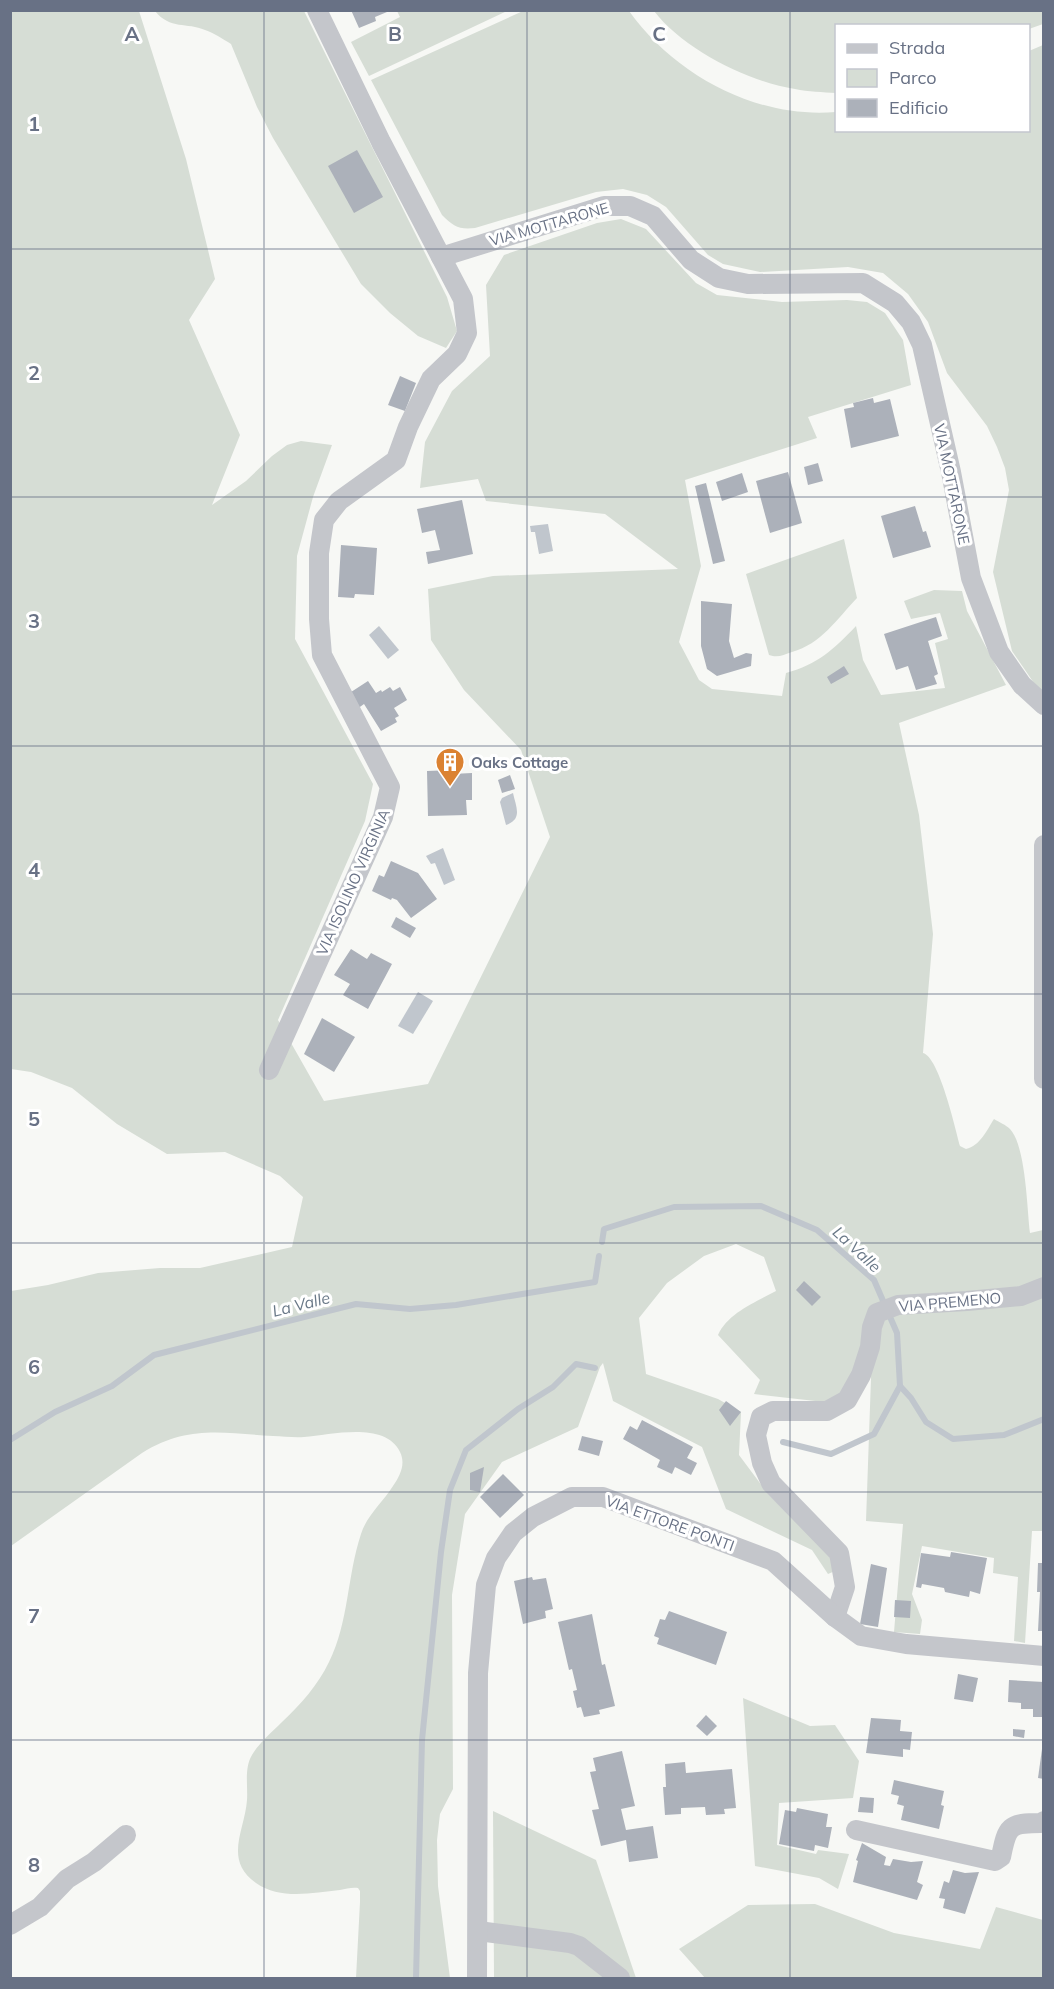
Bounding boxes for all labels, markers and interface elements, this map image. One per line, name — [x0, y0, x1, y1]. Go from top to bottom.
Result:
text: A — [125, 21, 140, 46]
text: B — [388, 21, 402, 46]
text: C — [652, 21, 666, 46]
legend — [835, 24, 1030, 132]
text: Strada — [889, 36, 945, 59]
text: Parco — [889, 66, 937, 89]
text: Edificio — [889, 96, 948, 119]
text: 1 — [28, 111, 40, 136]
street label: VIA MOTTARONE — [487, 198, 611, 250]
text: 2 — [28, 360, 40, 385]
street label: VIA MOTTARONE — [930, 422, 974, 546]
text: 3 — [28, 608, 40, 633]
building icon: Oaks Cottage — [434, 746, 466, 788]
place label: Oaks Cottage — [471, 753, 568, 772]
street label: VIA ISOLINO VIRGINIA — [312, 806, 394, 958]
text: 4 — [28, 857, 40, 882]
text: 5 — [28, 1106, 40, 1131]
water label: La Valle — [829, 1222, 885, 1277]
water label: La Valle — [270, 1287, 332, 1321]
street label: VIA PREMENO — [898, 1288, 1002, 1316]
text: 6 — [28, 1354, 40, 1379]
street label: VIA ETTORE PONTI — [603, 1491, 737, 1555]
text: 7 — [28, 1603, 40, 1628]
text: 8 — [28, 1852, 40, 1877]

